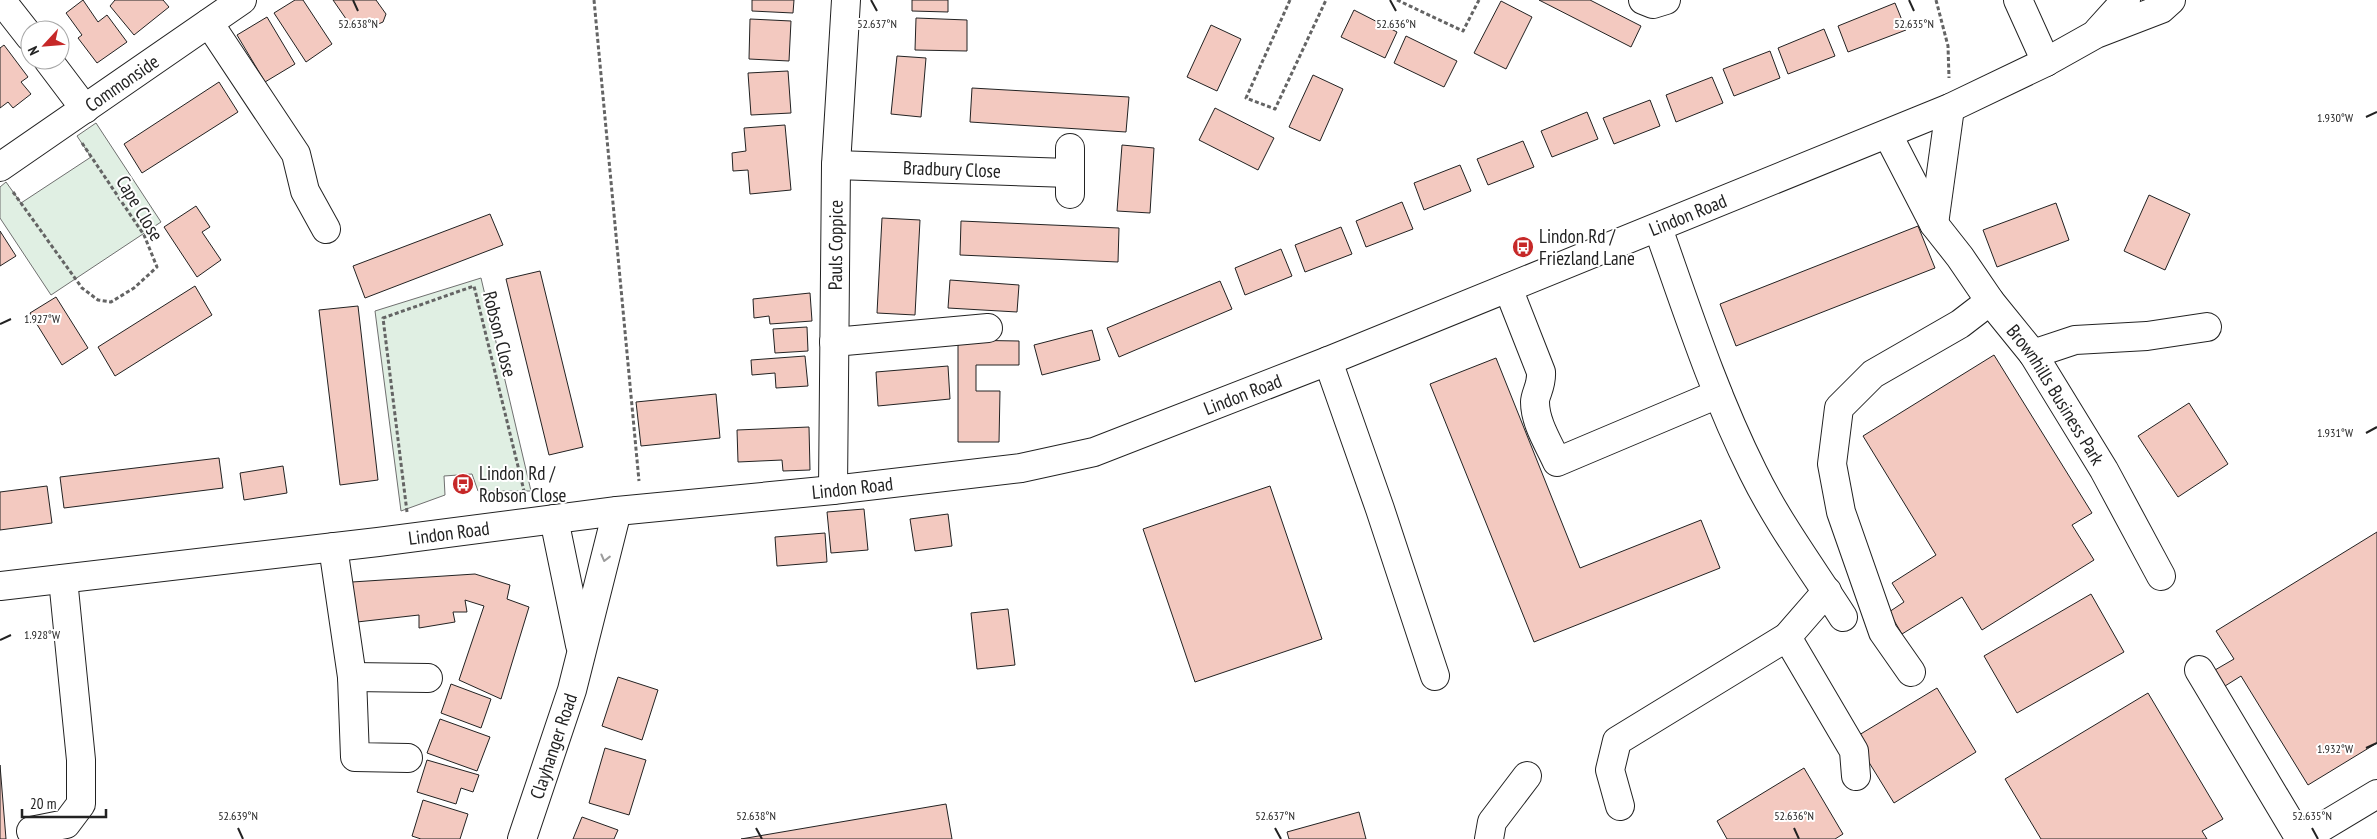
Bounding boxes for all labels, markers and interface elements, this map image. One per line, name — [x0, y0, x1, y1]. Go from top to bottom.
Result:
text: 52.638°N — [338, 16, 378, 31]
text: 52.637°N — [857, 16, 897, 31]
text: 52.636°N — [1376, 16, 1416, 31]
text: 52.635°N — [1894, 16, 1934, 31]
north arrow — [20, 20, 70, 70]
text: N — [24, 43, 43, 58]
street label: Commonside — [80, 49, 163, 117]
text: 1.930°W — [2317, 110, 2353, 125]
street label: Bradbury Close — [903, 155, 1001, 183]
street label: Cape Close — [111, 171, 169, 245]
street label: Lindon Road — [1645, 188, 1730, 241]
street label: Pauls Coppice — [823, 200, 848, 290]
place label: Lindon Rd / Friezland Lane — [1539, 224, 1635, 270]
bus stop icon: Lindon Rd / Friezland Lane — [1511, 235, 1535, 259]
street label: Robson Close — [478, 289, 522, 379]
text: 1.927°W — [24, 311, 60, 326]
street label: Brownhills Business Park — [2002, 319, 2110, 470]
street label: Lindon Road — [1200, 368, 1285, 420]
text: 1.931°W — [2317, 425, 2353, 440]
place label: Lindon Rd / Robson Close — [479, 461, 567, 507]
street label: Lindon Road — [811, 471, 894, 504]
bus stop icon: Lindon Rd / Robson Close — [451, 472, 475, 496]
street label: Lindon Road — [407, 516, 491, 550]
one-way arrow — [600, 554, 611, 563]
text: 1.928°W — [24, 627, 60, 642]
street label: Clayhanger Road — [524, 690, 582, 802]
text: 1.932°W — [2317, 741, 2353, 756]
scale bar — [22, 786, 106, 818]
text: 20 m — [30, 794, 56, 813]
text: 52.639°N — [218, 808, 258, 823]
text: 52.638°N — [736, 808, 776, 823]
text: 52.637°N — [1255, 808, 1295, 823]
text: 52.636°N — [1774, 808, 1814, 823]
text: 52.635°N — [2292, 808, 2332, 823]

